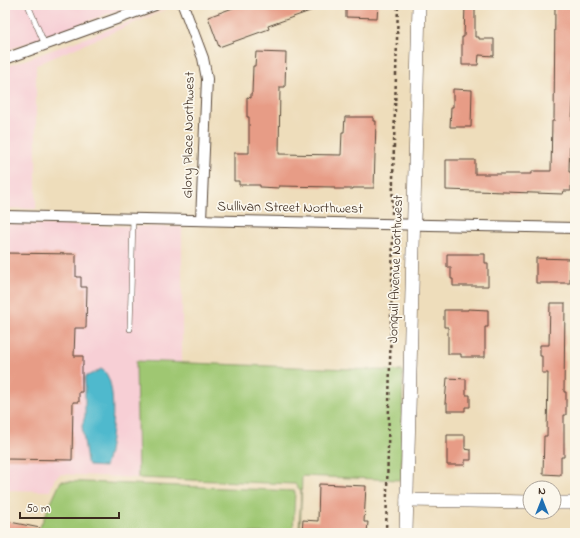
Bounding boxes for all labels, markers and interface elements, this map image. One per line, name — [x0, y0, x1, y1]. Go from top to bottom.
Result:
street label: Glory Place Northwest — [177, 71, 202, 199]
street label: Jonquil Avenue Northwest — [383, 194, 409, 343]
street label: Sullivan Street Northwest — [217, 196, 363, 220]
north arrow — [522, 480, 562, 520]
text: N — [538, 483, 546, 499]
scale bar — [20, 494, 119, 520]
text: 50 m — [26, 500, 50, 518]

